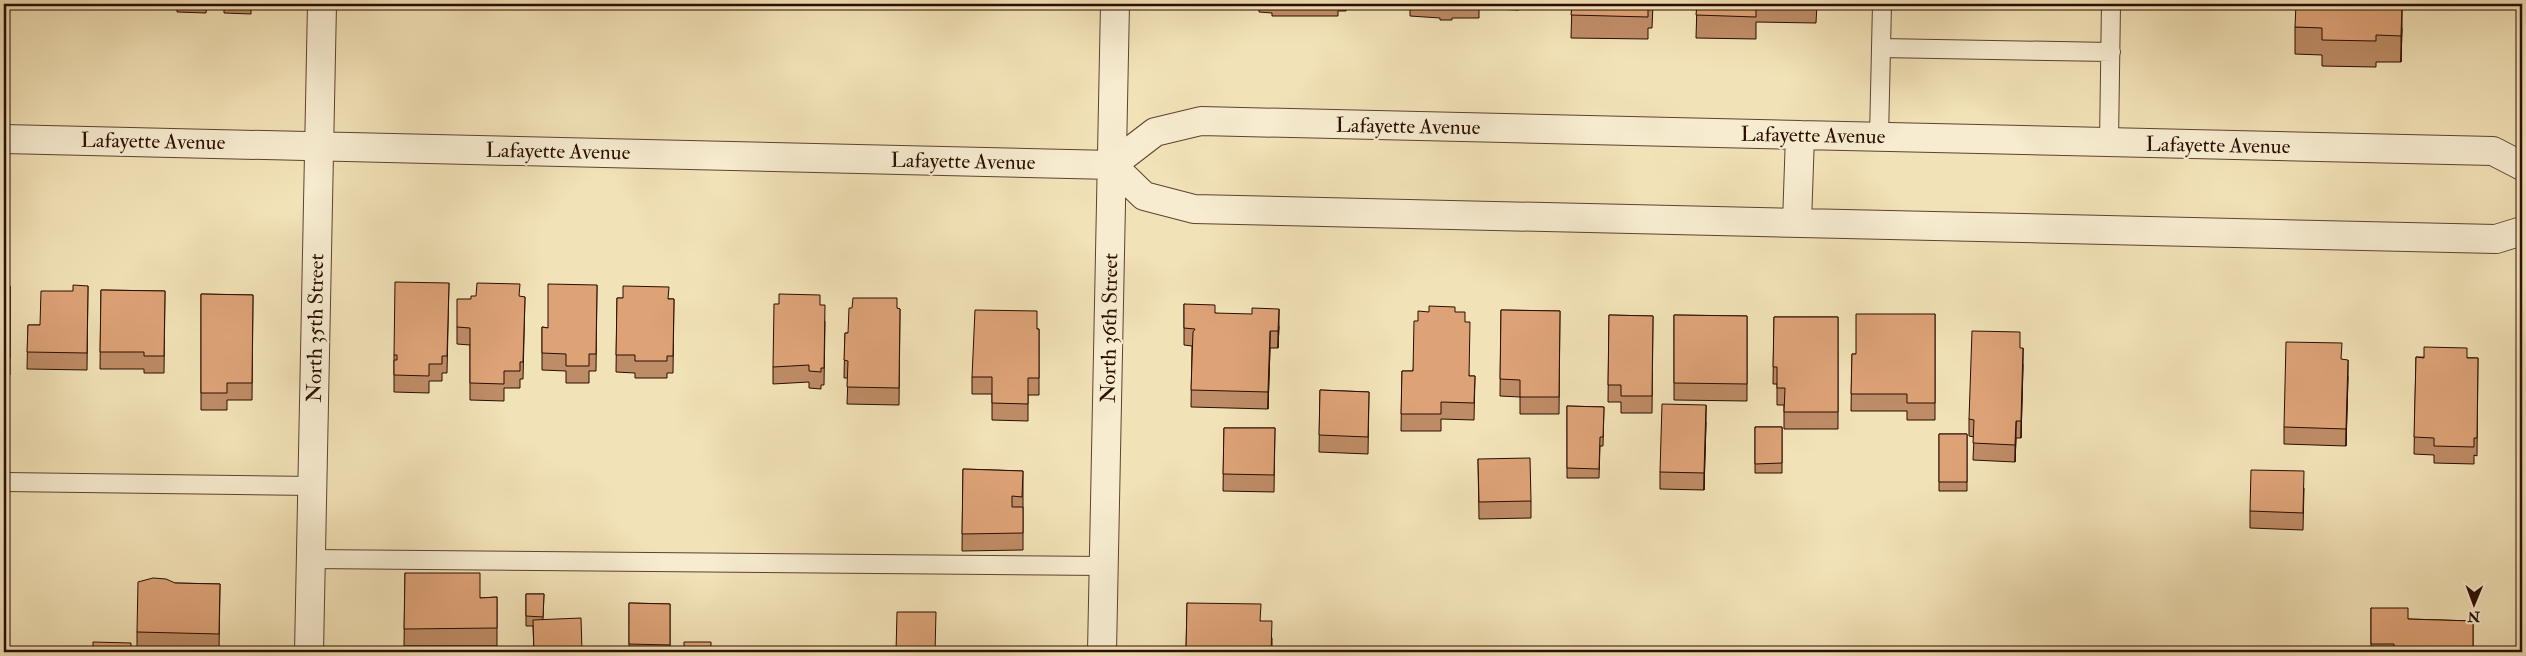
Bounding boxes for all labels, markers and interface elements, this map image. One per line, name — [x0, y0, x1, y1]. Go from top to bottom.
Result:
street label: Lafayette Avenue — [1335, 112, 1481, 141]
street label: Lafayette Avenue — [1740, 121, 1886, 150]
street label: Lafayette Avenue — [80, 127, 226, 156]
street label: Lafayette Avenue — [2145, 131, 2291, 160]
street label: Lafayette Avenue — [485, 137, 631, 166]
street label: Lafayette Avenue — [890, 147, 1036, 176]
street label: North 35th Street — [301, 253, 330, 403]
street label: North 36th Street — [1095, 253, 1124, 403]
north arrow — [2448, 578, 2498, 628]
text: N — [2467, 608, 2481, 625]

